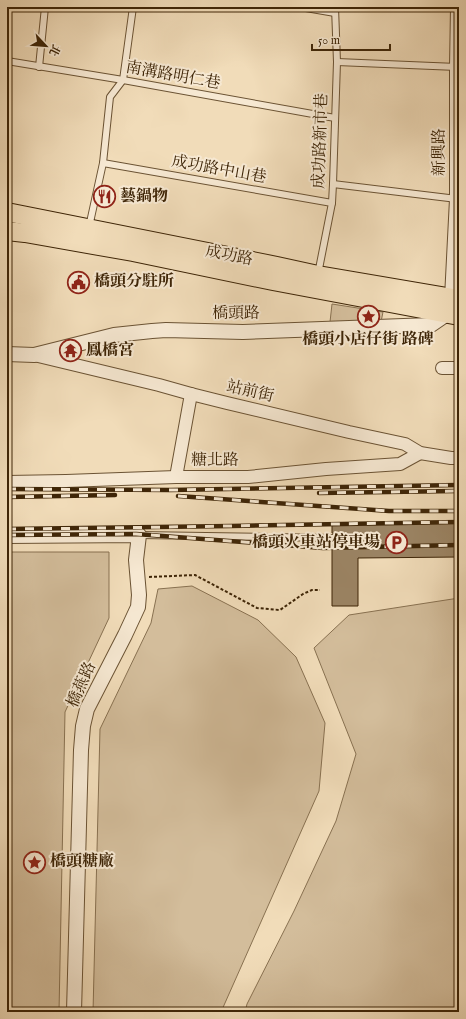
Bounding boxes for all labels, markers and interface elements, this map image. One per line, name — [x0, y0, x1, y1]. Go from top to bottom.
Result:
north arrow — [26, 26, 66, 66]
scale bar — [312, 26, 390, 52]
text: 50 m — [318, 33, 340, 48]
text: 北 — [45, 42, 63, 58]
street label: 南溝路明仁巷 — [124, 58, 222, 94]
street label: 成功路新市巷 — [309, 93, 333, 189]
street label: 新興路 — [430, 128, 450, 176]
street label: 成功路中山巷 — [170, 152, 268, 188]
restaurant icon: 藝鍋物 — [92, 184, 118, 210]
place label: 藝鍋物 — [120, 187, 168, 207]
street label: 成功路 — [204, 242, 254, 270]
public building icon: 橋頭分駐所 — [65, 269, 91, 295]
place label: 橋頭分駐所 — [94, 272, 174, 292]
place icon: 橋頭小店仔街 路碑 — [355, 303, 381, 329]
street label: 橋頭路 — [212, 304, 260, 324]
place label: 橋頭小店仔街 路碑 — [302, 329, 434, 350]
temple icon: 鳳橋宮 — [58, 338, 84, 364]
place label: 鳳橋宮 — [86, 340, 134, 361]
street label: 站前街 — [224, 377, 276, 407]
street label: 糖北路 — [191, 451, 239, 471]
parking icon: 橋頭火車站停車場 — [383, 530, 409, 556]
place label: 橋頭火車站停車場 — [252, 532, 380, 553]
street label: 橋燕路 — [63, 659, 101, 711]
place icon: 橋頭糖廠 — [21, 849, 47, 875]
place label: 橋頭糖廠 — [50, 851, 114, 872]

